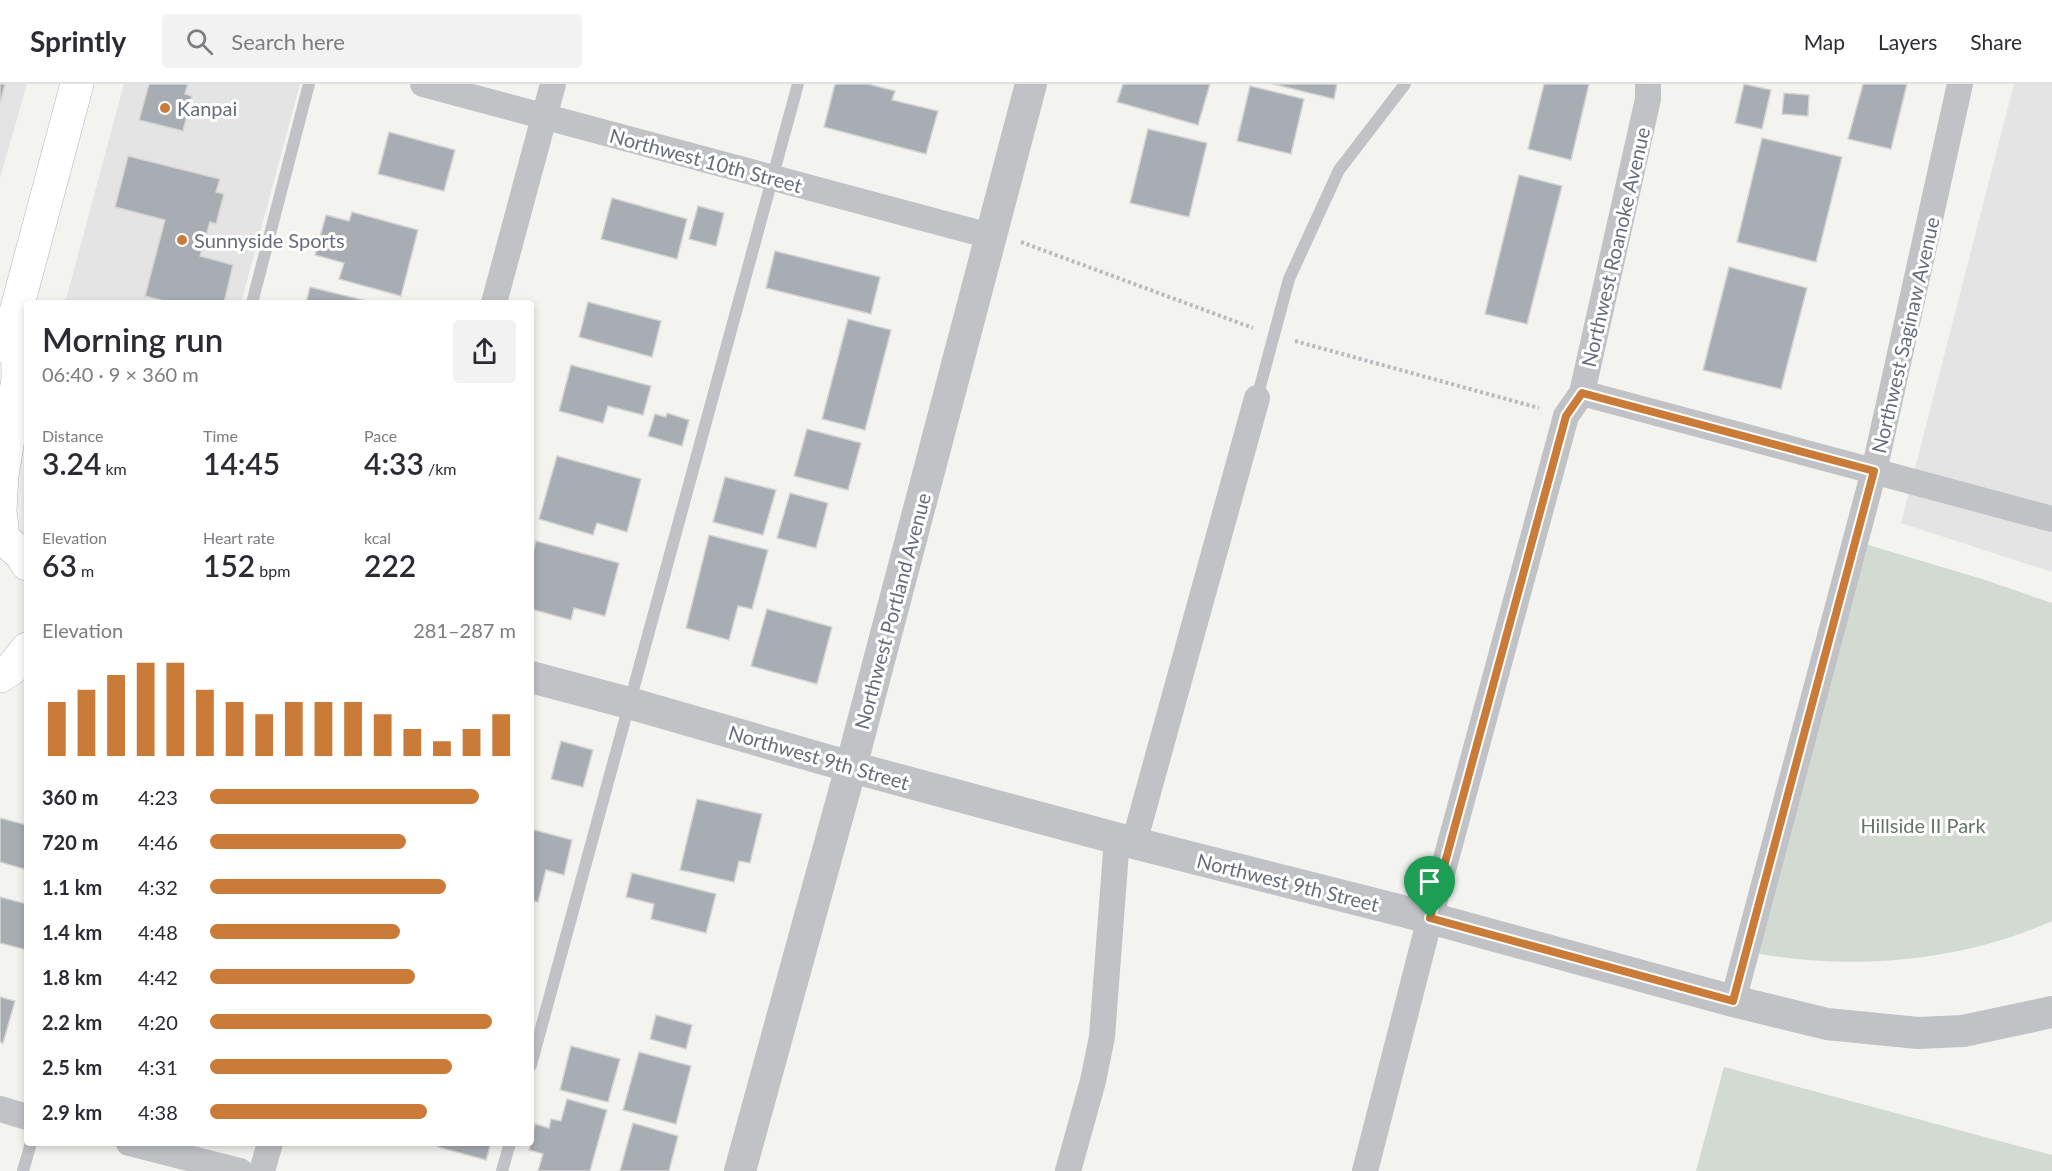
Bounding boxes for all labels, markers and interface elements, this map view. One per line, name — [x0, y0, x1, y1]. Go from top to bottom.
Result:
search box — [162, 14, 582, 68]
text: Sprintly — [30, 24, 126, 58]
icon: search — [183, 25, 216, 58]
text: Search here — [231, 28, 345, 55]
text: Map — [1804, 29, 1845, 54]
text: Layers — [1878, 29, 1937, 54]
text: Share — [1970, 29, 2022, 54]
place label: Kanpai — [177, 96, 237, 120]
marker: Kanpai — [158, 101, 172, 115]
street label: Northwest 10th Street — [607, 123, 805, 197]
street label: Northwest Roanoke Avenue — [1576, 125, 1654, 369]
street label: Northwest Saginaw Avenue — [1866, 215, 1944, 455]
place label: Sunnyside Sports — [194, 228, 345, 252]
marker: Sunnyside Sports — [175, 233, 189, 247]
text: Morning run — [42, 319, 223, 359]
button: share — [453, 320, 516, 383]
text: 06:40 · 9 × 360 m — [42, 362, 199, 386]
text: Distance — [42, 426, 103, 445]
text: Time — [203, 426, 238, 445]
text: Pace — [364, 426, 397, 445]
text: 3.24 — [42, 445, 101, 481]
text: 14:45 — [203, 445, 280, 481]
text: 4:33 — [364, 445, 424, 481]
text: km — [101, 459, 127, 478]
text: /km — [424, 459, 456, 478]
street label: Northwest Portland Avenue — [849, 490, 935, 732]
text: Elevation — [42, 528, 107, 547]
text: Heart rate — [203, 528, 275, 547]
text: kcal — [364, 528, 391, 547]
text: 63 — [42, 547, 77, 583]
text: 152 — [203, 547, 255, 583]
text: 222 — [364, 547, 416, 583]
text: m — [77, 561, 94, 580]
text: bpm — [255, 561, 290, 580]
text: Elevation — [42, 618, 123, 642]
text: 281–287 m — [413, 618, 516, 642]
street label: Northwest 9th Street — [726, 720, 912, 794]
text: 360 m — [42, 785, 98, 809]
text: 4:23 — [138, 785, 178, 809]
park label: Hillside II Park — [1860, 813, 1986, 837]
text: 720 m — [42, 830, 98, 854]
text: 4:46 — [138, 830, 178, 854]
street label: Northwest 9th Street — [1195, 848, 1381, 916]
pin — [1404, 856, 1455, 918]
icon: arrive — [1413, 865, 1446, 898]
text: 1.1 km — [42, 875, 102, 899]
text: 4:32 — [138, 875, 178, 899]
text: 1.4 km — [42, 920, 102, 944]
text: 4:48 — [138, 920, 178, 944]
text: 1.8 km — [42, 965, 102, 989]
text: 4:42 — [138, 965, 178, 989]
text: 2.2 km — [42, 1010, 102, 1034]
text: 4:20 — [138, 1010, 178, 1034]
text: 2.5 km — [42, 1055, 102, 1079]
text: 4:31 — [138, 1055, 178, 1079]
text: 2.9 km — [42, 1100, 102, 1124]
text: 4:38 — [138, 1100, 178, 1124]

